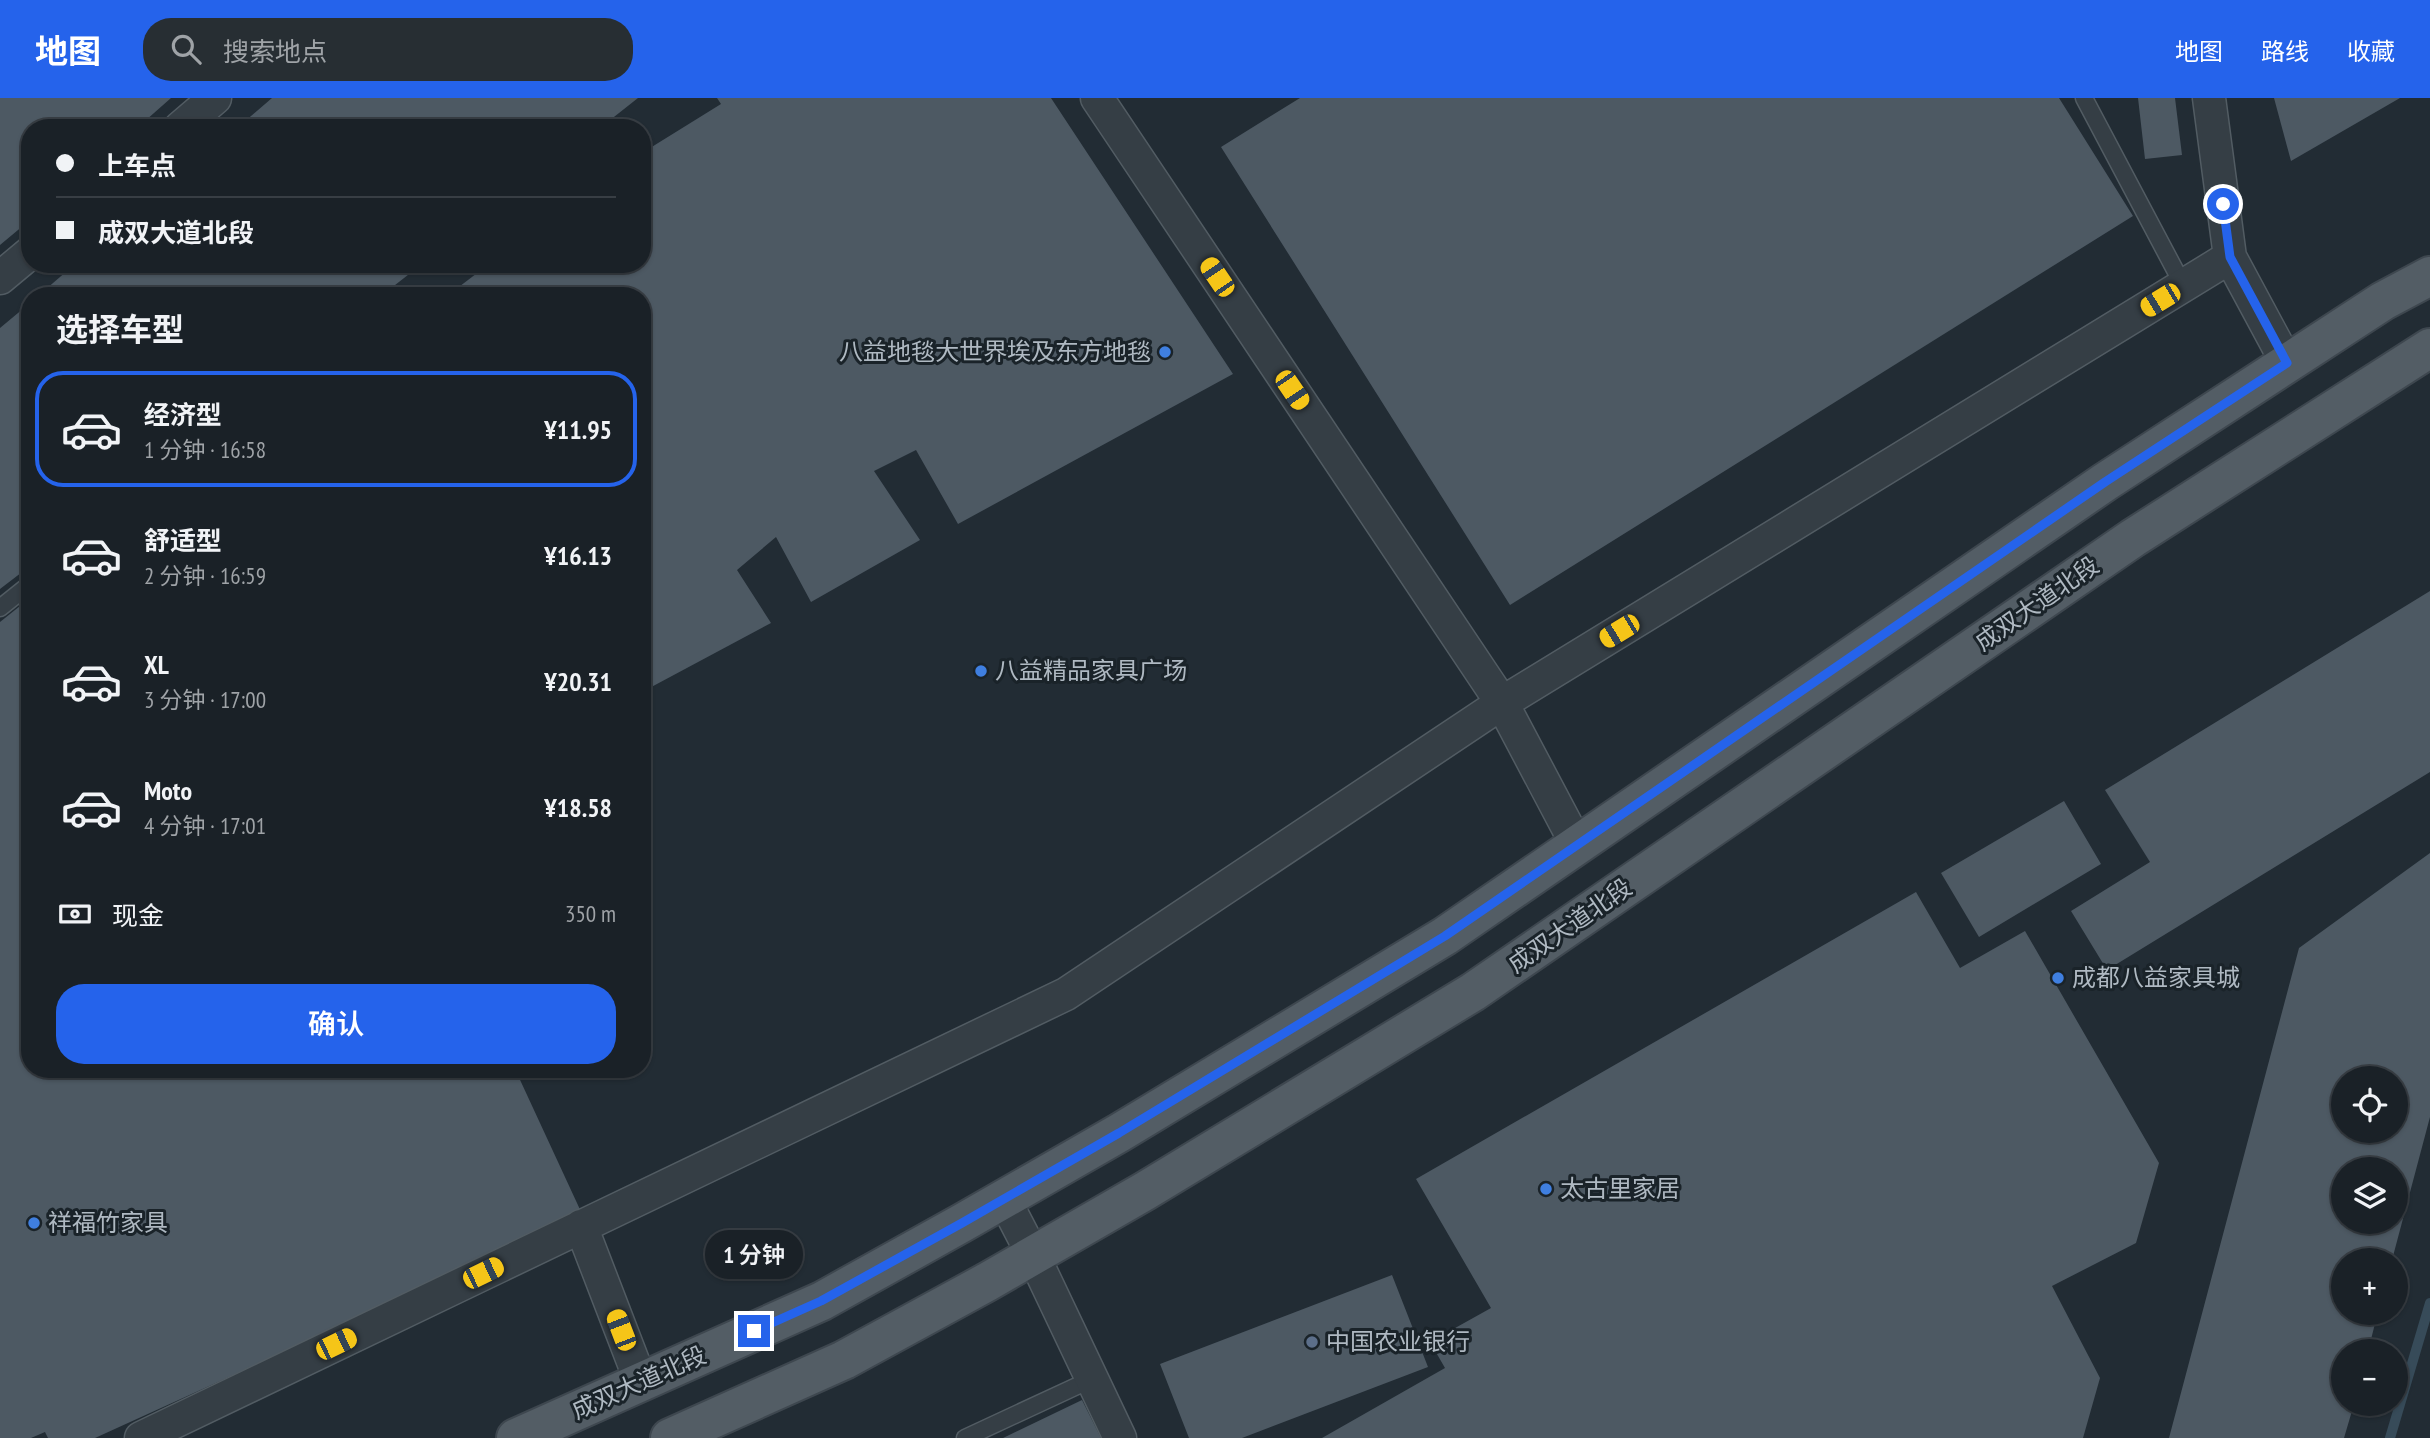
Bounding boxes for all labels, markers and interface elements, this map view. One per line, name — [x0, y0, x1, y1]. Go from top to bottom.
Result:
search box — [143, 18, 633, 81]
text: 地图 — [35, 29, 101, 72]
icon: search — [167, 30, 205, 68]
text: 搜索地点 — [223, 35, 327, 68]
text: 地图 — [2175, 36, 2223, 67]
text: 路线 — [2261, 36, 2309, 67]
text: 收藏 — [2347, 36, 2395, 67]
text: 上车点 — [98, 149, 176, 182]
route start — [2207, 188, 2239, 220]
text: 成双大道北段 — [98, 216, 254, 249]
car — [1197, 254, 1238, 300]
car — [2137, 280, 2184, 320]
text: 选择车型 — [56, 308, 184, 350]
place label: 八益地毯大世界埃及东方地毯 — [839, 336, 1151, 367]
marker: 八益地毯大世界埃及东方地毯 — [1157, 344, 1173, 360]
car — [1272, 367, 1313, 413]
icon: car — [60, 398, 123, 461]
text: 经济型 — [144, 398, 222, 431]
text: ¥11.95 — [544, 413, 612, 446]
text: 1 分钟 · 16:58 — [144, 435, 266, 464]
icon: car — [60, 524, 123, 587]
text: 舒适型 — [144, 524, 222, 557]
text: ¥16.13 — [544, 539, 612, 572]
street label: 成双大道北段 — [1969, 550, 2105, 658]
text: 2 分钟 · 16:59 — [144, 561, 266, 590]
car — [1596, 611, 1643, 651]
text: XL — [144, 648, 169, 681]
icon: car — [60, 650, 123, 713]
place label: 八益精品家具广场 — [995, 655, 1187, 686]
marker: 八益精品家具广场 — [973, 663, 989, 679]
text: ¥20.31 — [544, 665, 612, 698]
text: 3 分钟 · 17:00 — [144, 685, 266, 714]
text: Moto — [144, 774, 192, 807]
icon: car — [60, 776, 123, 839]
text: ¥18.58 — [544, 791, 612, 824]
text: 4 分钟 · 17:01 — [144, 811, 266, 840]
street label: 成双大道北段 — [1502, 872, 1638, 980]
icon: cash — [56, 895, 94, 933]
text: 现金 — [112, 899, 164, 932]
text: 350 m — [565, 899, 616, 928]
place label: 成都八益家具城 — [2072, 962, 2240, 993]
marker: 成都八益家具城 — [2050, 970, 2066, 986]
button: 确认 — [56, 984, 616, 1064]
map controls — [2331, 1066, 2408, 1416]
button: locate — [2331, 1066, 2408, 1143]
button: layers — [2331, 1157, 2408, 1234]
place label: 太古里家居 — [1560, 1173, 1680, 1204]
marker: 太古里家居 — [1538, 1181, 1554, 1197]
place label: 祥福竹家具 — [48, 1207, 168, 1238]
marker: 祥福竹家具 — [26, 1215, 42, 1231]
callout: 1 分钟 — [705, 1230, 803, 1278]
text: 1 分钟 — [723, 1240, 785, 1269]
button: + — [2331, 1248, 2408, 1325]
car — [460, 1254, 507, 1292]
car — [604, 1307, 639, 1353]
route end — [738, 1315, 770, 1347]
car — [313, 1325, 360, 1363]
place label: 中国农业银行 — [1326, 1326, 1470, 1357]
marker: 中国农业银行 — [1304, 1334, 1320, 1350]
street label: 成双大道北段 — [567, 1339, 711, 1426]
button: − — [2331, 1339, 2408, 1416]

